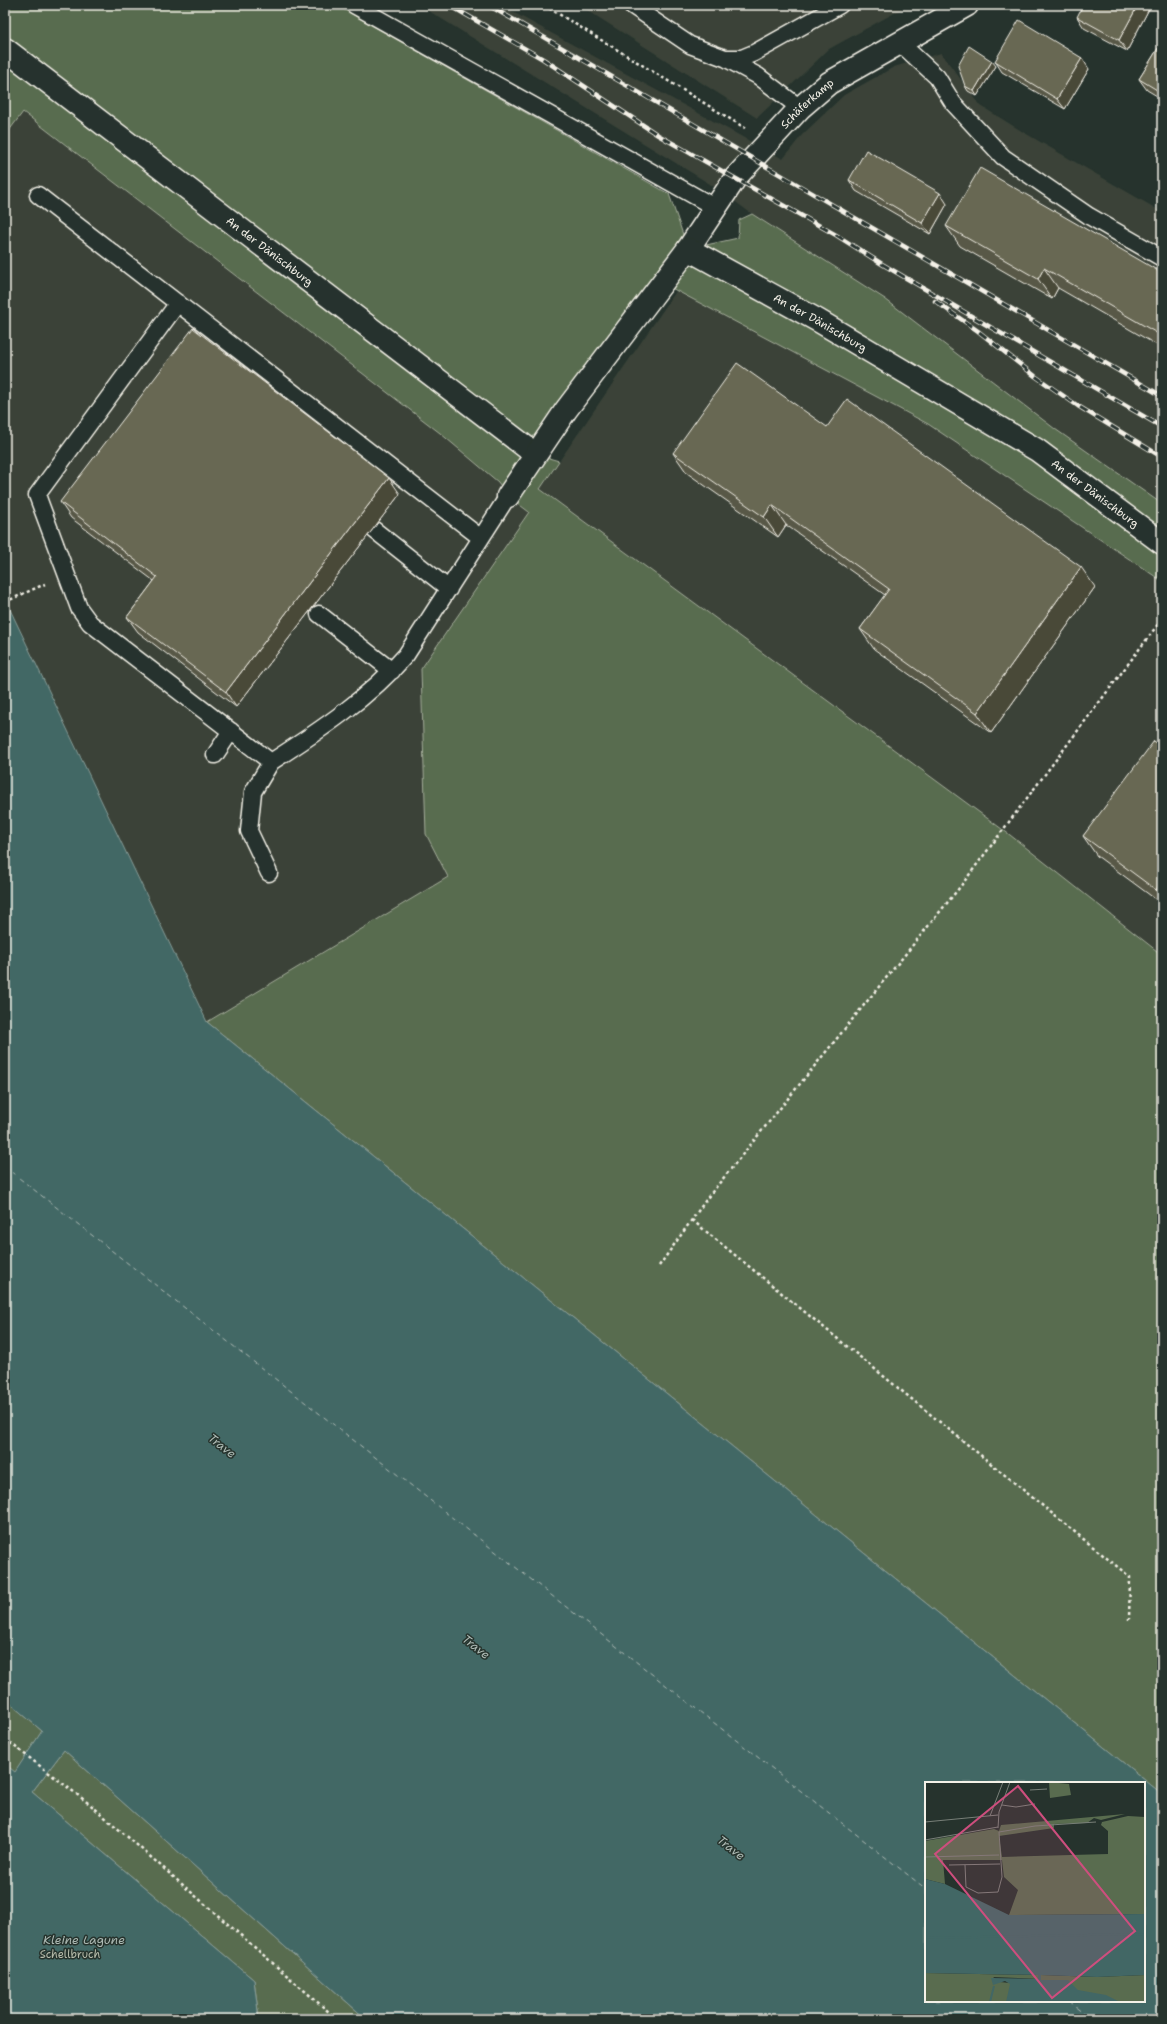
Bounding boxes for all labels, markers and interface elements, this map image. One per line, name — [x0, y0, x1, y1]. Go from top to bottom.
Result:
street label: Schäferkamp — [777, 75, 836, 132]
street label: An der Dänischburg — [223, 213, 316, 289]
street label: An der Dänischburg — [771, 290, 870, 355]
street label: An der Dänischburg — [1048, 456, 1142, 531]
water label: Trave — [205, 1430, 239, 1462]
water label: Trave — [459, 1631, 493, 1663]
inset map — [925, 1782, 1145, 2002]
water label: Trave — [714, 1832, 748, 1864]
water label: Kleine Lagune — [43, 1932, 125, 1948]
park label: Schellbruch — [40, 1947, 100, 1962]

